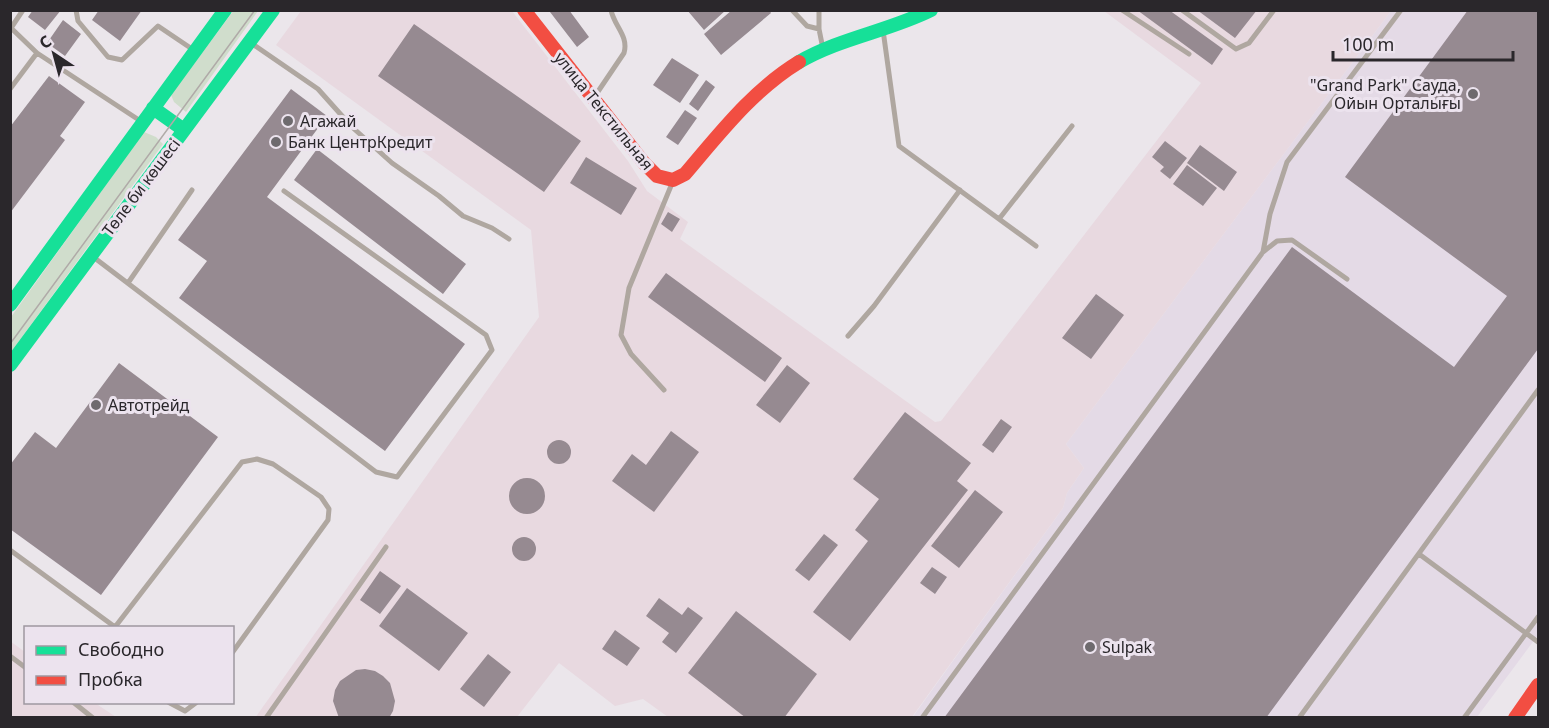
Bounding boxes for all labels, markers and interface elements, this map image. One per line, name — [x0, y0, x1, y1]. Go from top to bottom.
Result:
north arrow — [24, 24, 84, 84]
scale bar — [1333, 24, 1513, 62]
text: С — [35, 30, 56, 54]
text: 100 m — [1342, 32, 1394, 56]
street label: улица Текстильная — [549, 47, 659, 175]
place label: "Grand Park" Сауда, Ойын Орталығы — [1310, 74, 1461, 114]
marker: "Grand Park" Сауда, Ойын Орталығы — [1466, 87, 1480, 101]
place label: Агажай — [300, 110, 356, 132]
marker: Агажай — [281, 114, 295, 128]
place label: Банк ЦентрКредит — [288, 131, 433, 153]
street label: Төле би көшесі — [97, 134, 185, 240]
marker: Банк ЦентрКредит — [269, 135, 283, 149]
place label: Автотрейд — [108, 394, 190, 416]
marker: Автотрейд — [89, 398, 103, 412]
legend — [24, 626, 234, 704]
place label: Sulpak — [1102, 636, 1153, 658]
text: Свободно — [78, 637, 164, 661]
marker: Sulpak — [1083, 640, 1097, 654]
text: Пробка — [78, 667, 143, 691]

